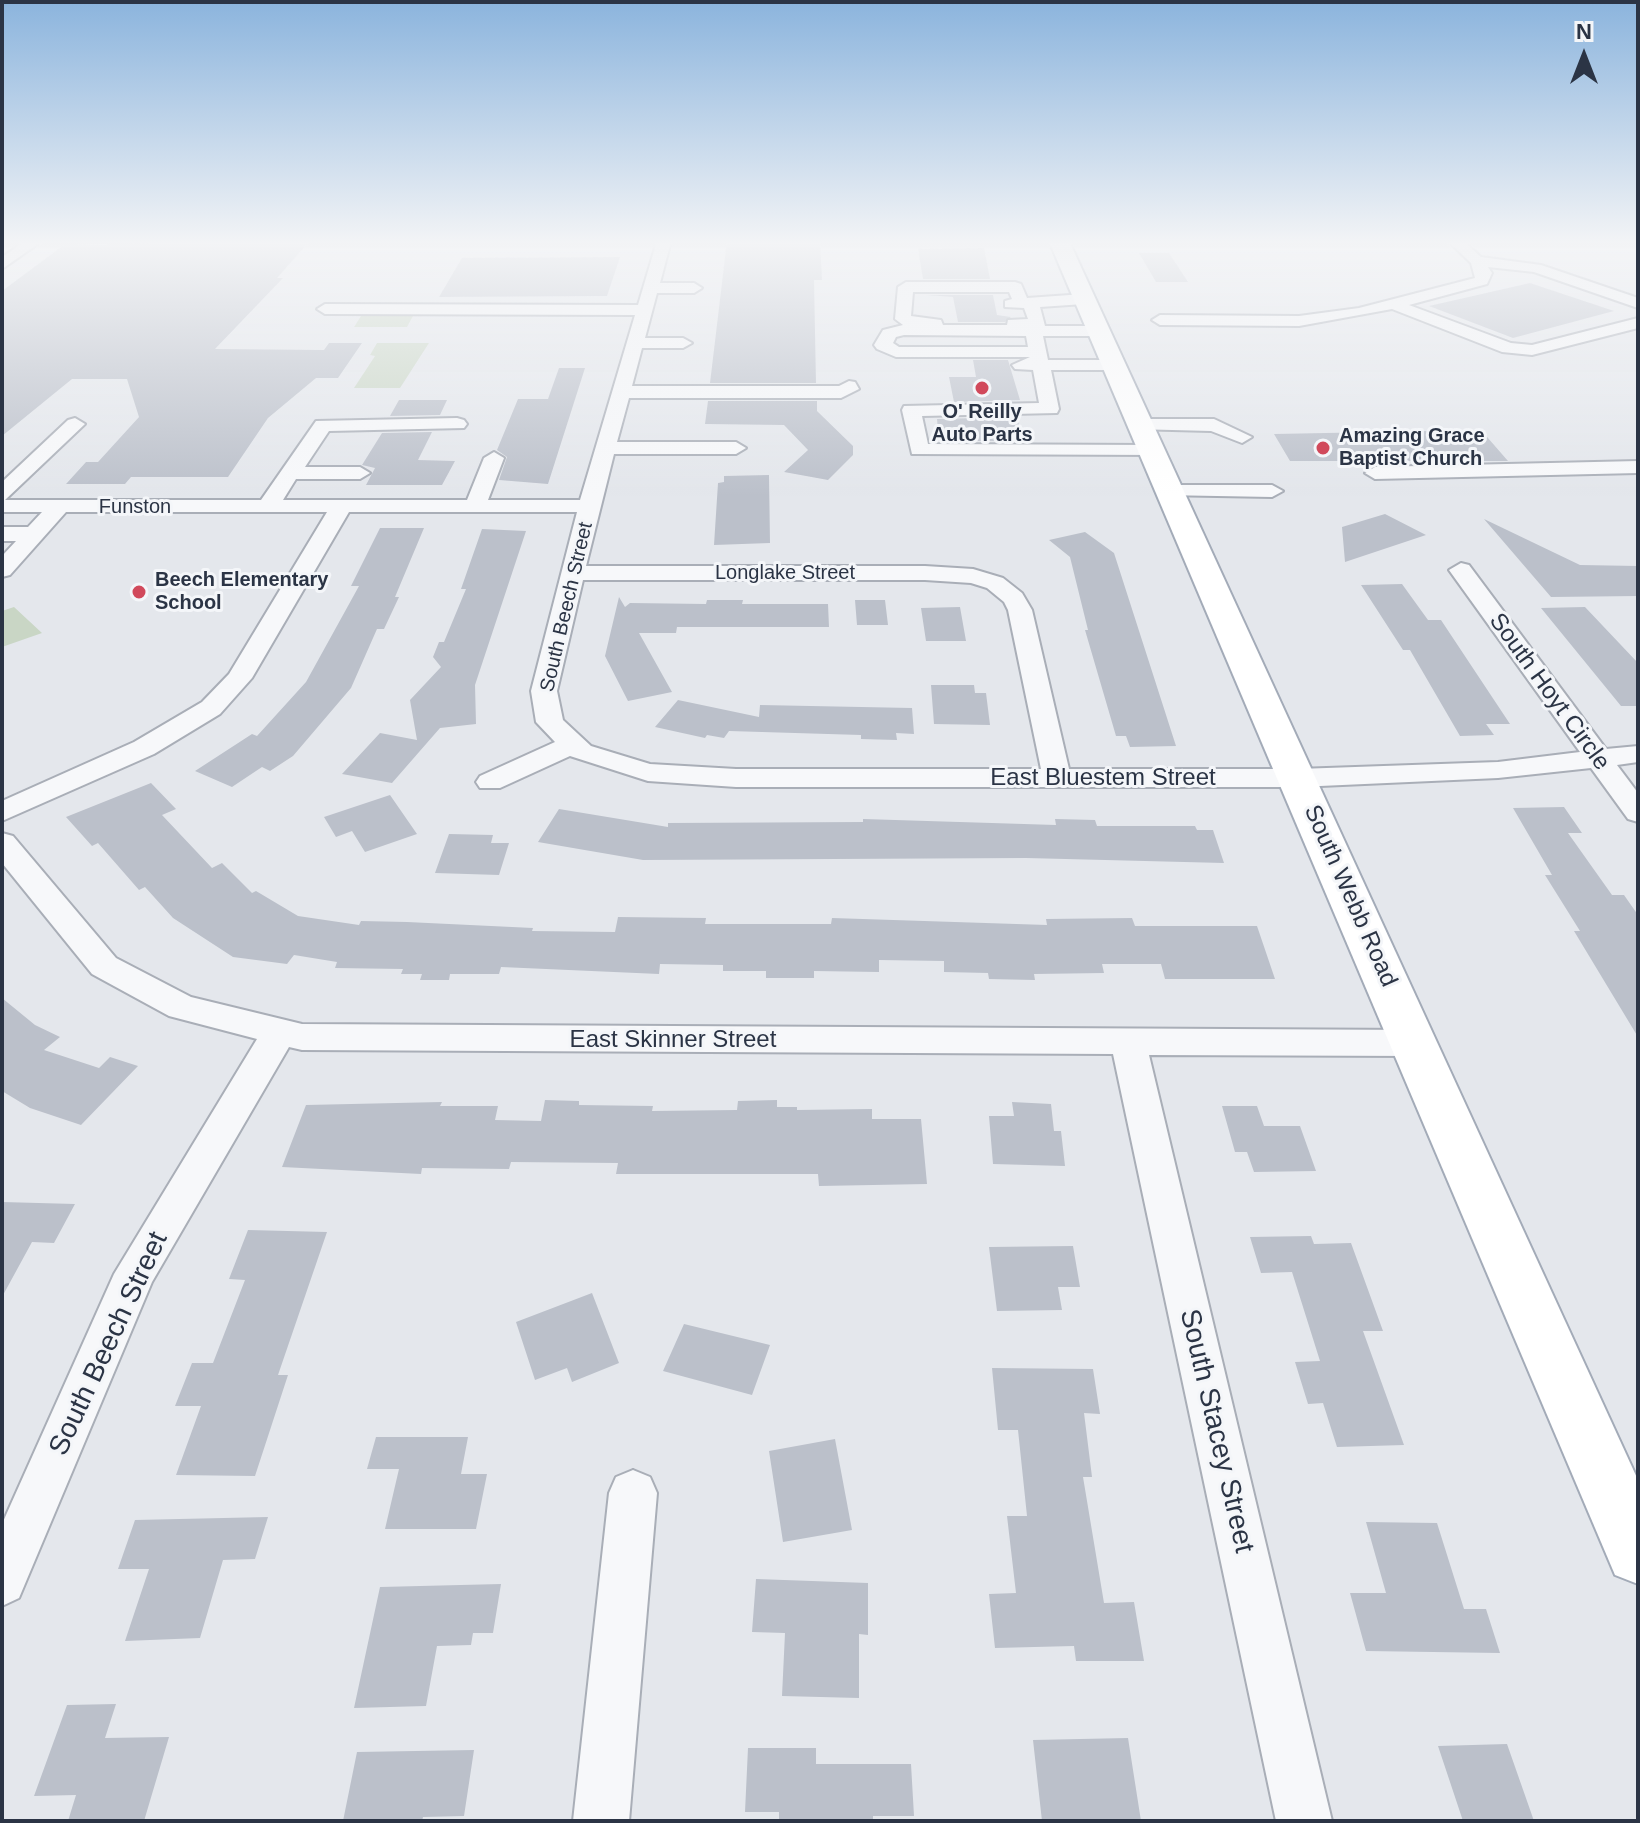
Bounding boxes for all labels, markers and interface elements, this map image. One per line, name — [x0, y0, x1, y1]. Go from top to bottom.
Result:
north arrow — [1544, 16, 1624, 96]
text: N — [1576, 19, 1592, 44]
marker: O' Reilly Auto Parts — [973, 379, 991, 397]
place label: O' Reilly Auto Parts — [931, 400, 1033, 447]
place label: Amazing Grace Baptist Church — [1339, 424, 1485, 471]
marker: Amazing Grace Baptist Church — [1314, 439, 1332, 457]
street label: Funston — [99, 495, 171, 519]
street label: South Beech Street — [536, 520, 598, 694]
street label: Longlake Street — [715, 561, 855, 585]
place label: Beech Elementary School — [155, 568, 328, 615]
marker: Beech Elementary School — [130, 583, 148, 601]
street label: South Hoyt Circle — [1482, 608, 1616, 776]
street label: East Bluestem Street — [990, 764, 1216, 792]
street label: South Webb Road — [1297, 801, 1403, 991]
street label: East Skinner Street — [570, 1026, 776, 1054]
street label: South Beech Street — [42, 1227, 176, 1461]
street label: South Stacey Street — [1172, 1306, 1260, 1556]

